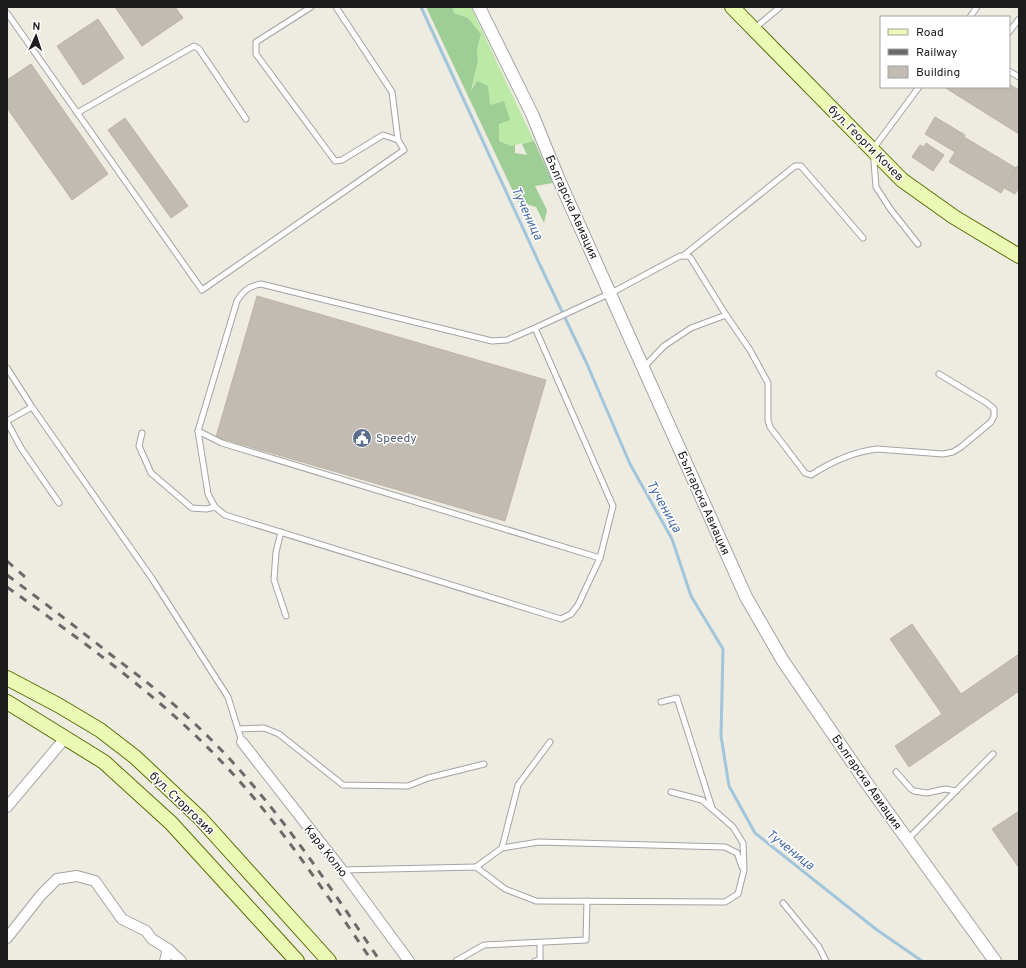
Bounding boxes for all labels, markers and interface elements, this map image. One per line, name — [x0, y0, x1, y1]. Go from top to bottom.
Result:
north arrow — [16, 16, 56, 56]
legend — [880, 16, 1010, 88]
text: N — [32, 20, 41, 34]
text: Road — [916, 25, 944, 41]
text: Railway — [916, 45, 957, 61]
text: Building — [916, 65, 960, 81]
street label: бул. Георги Кочев — [824, 102, 907, 185]
street label: Българска Авиация — [541, 153, 601, 262]
water label: Тученица — [507, 185, 546, 243]
public building icon: Speedy — [351, 427, 373, 449]
place label: Speedy — [376, 431, 417, 447]
street label: Българска Авиация — [673, 449, 733, 558]
water label: Тученица — [642, 478, 684, 536]
street label: Българска Авиация — [827, 732, 905, 833]
street label: бул. Сторгозия — [145, 769, 217, 839]
street label: Кара Колю — [300, 822, 351, 881]
water label: Тученица — [762, 827, 817, 875]

